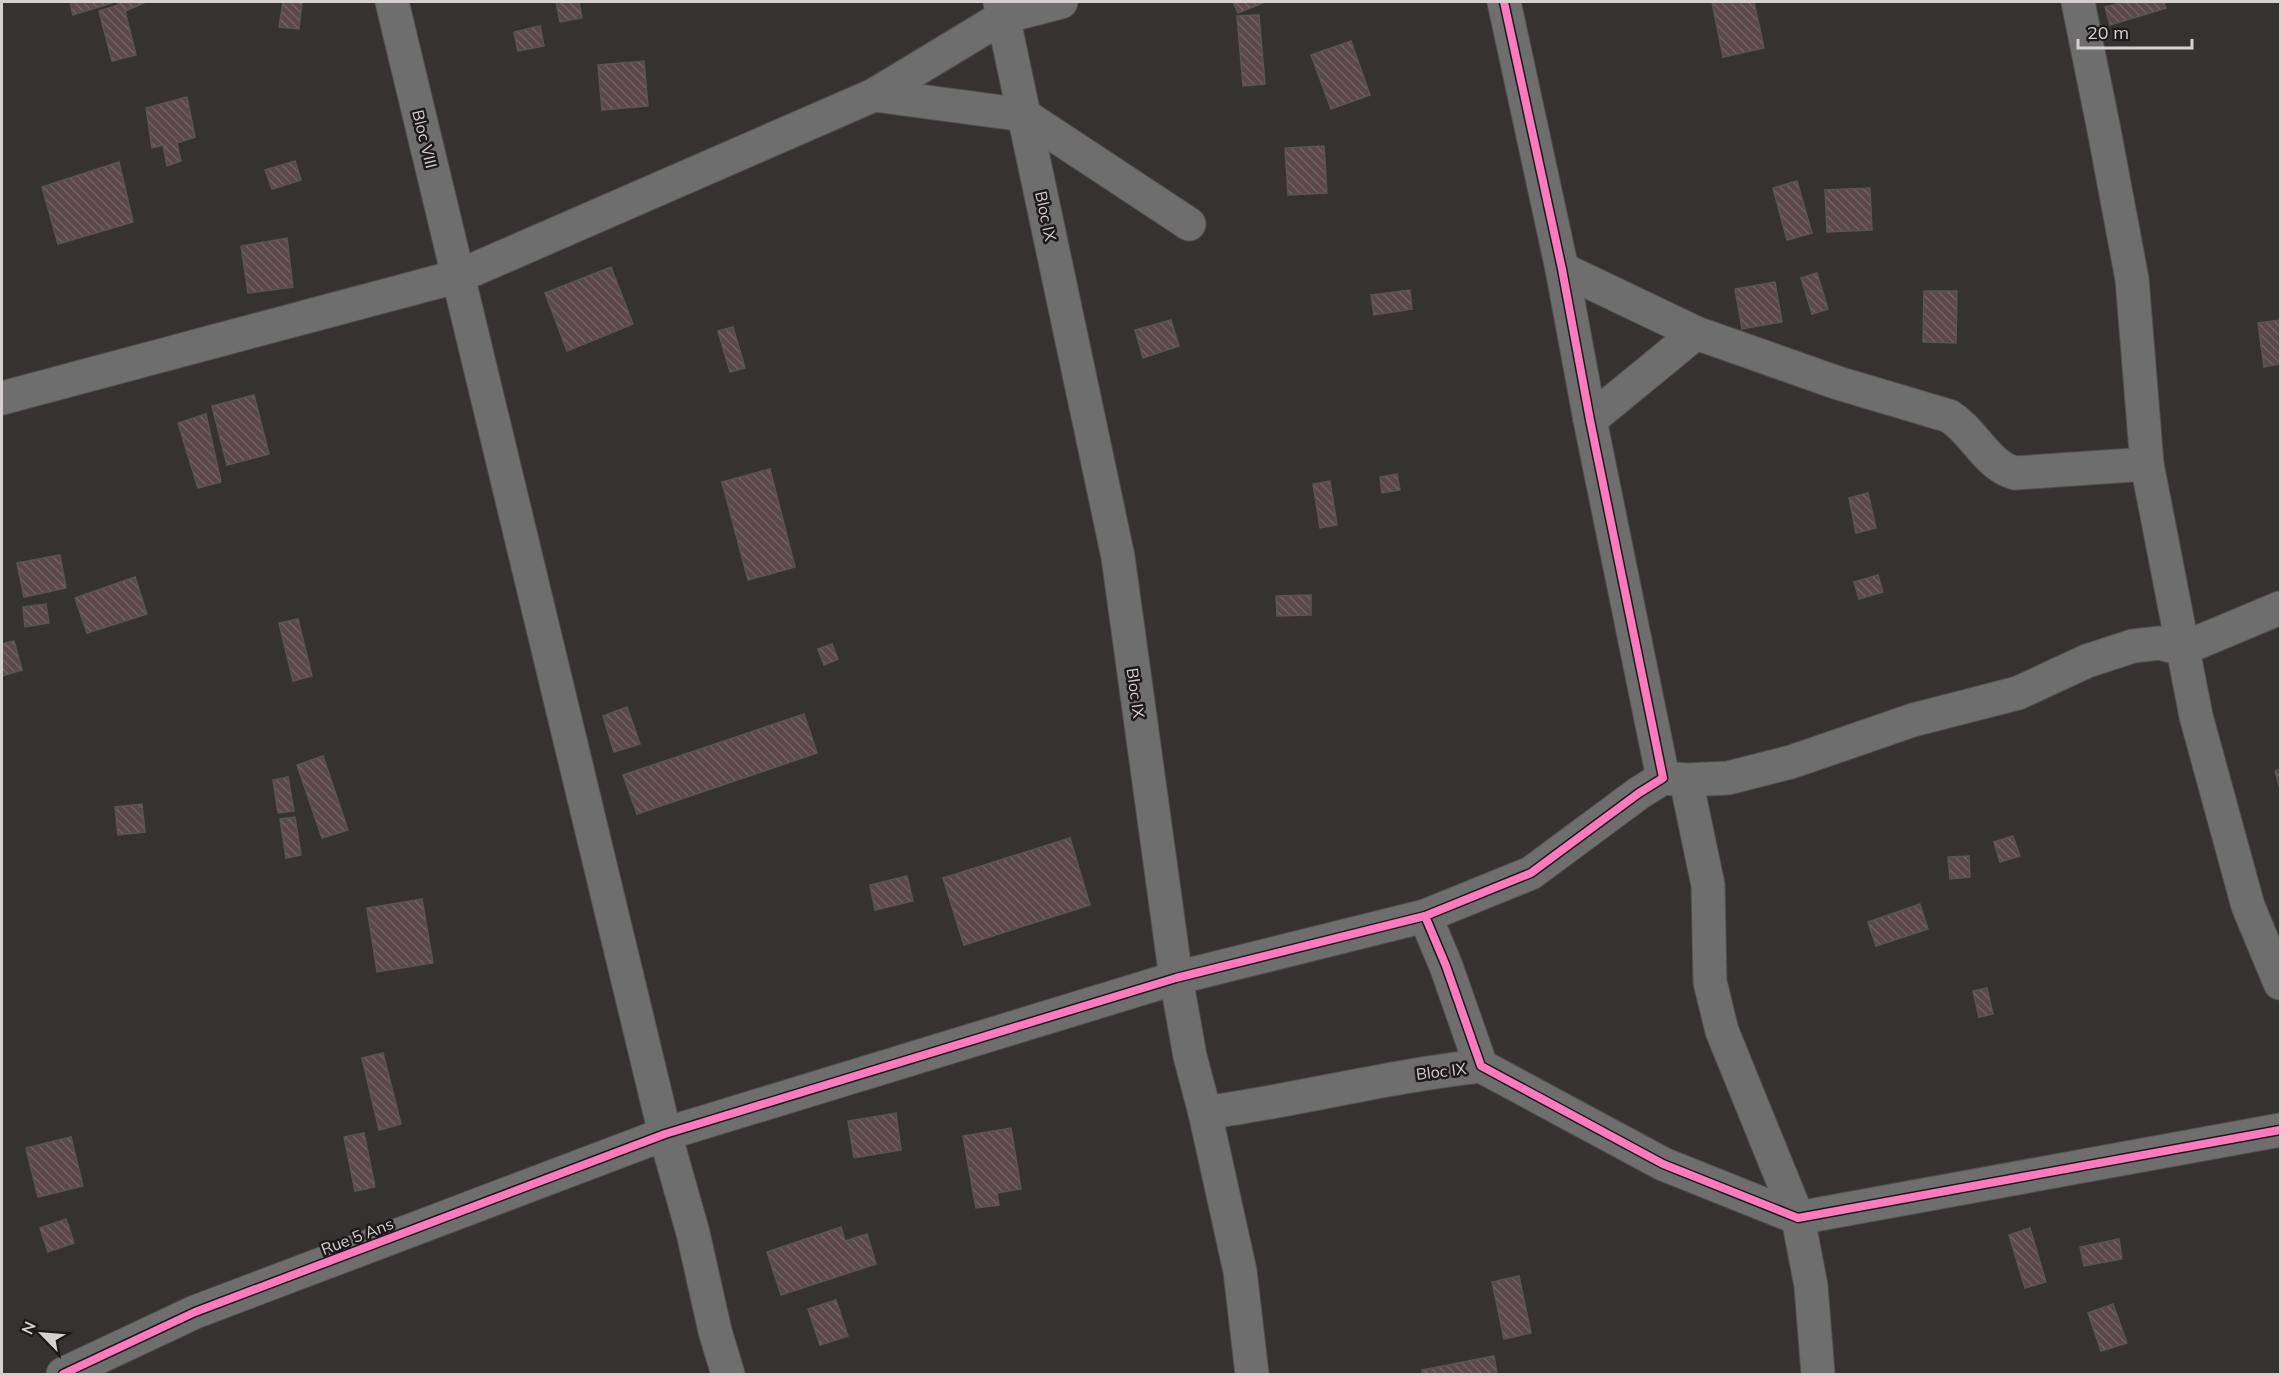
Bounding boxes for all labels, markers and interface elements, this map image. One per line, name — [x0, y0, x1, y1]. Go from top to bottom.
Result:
scale bar — [2078, 12, 2192, 50]
text: 20 m — [2087, 21, 2129, 44]
street label: Bloc VIII — [408, 108, 442, 170]
street label: Bloc IX — [1031, 189, 1061, 243]
street label: Bloc IX — [1123, 667, 1149, 720]
street label: Bloc IX — [1415, 1058, 1468, 1084]
street label: Rue 5 Ans — [318, 1213, 396, 1259]
north arrow — [12, 1304, 72, 1364]
text: N — [17, 1318, 40, 1337]

